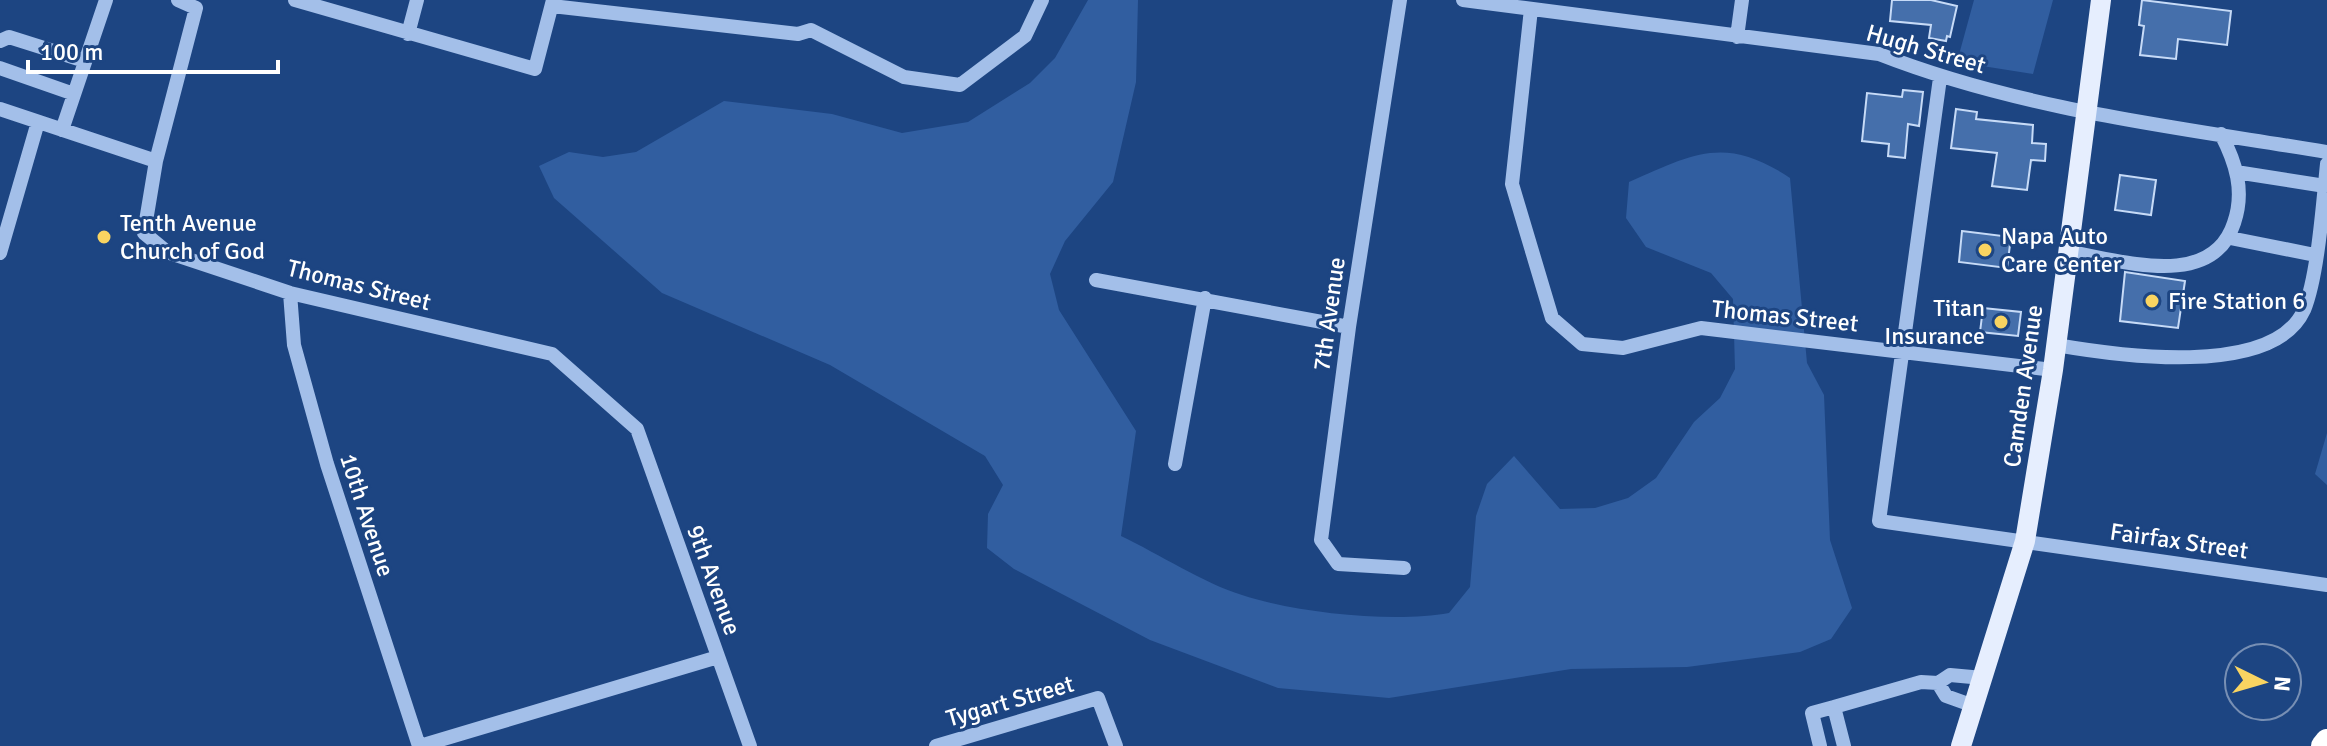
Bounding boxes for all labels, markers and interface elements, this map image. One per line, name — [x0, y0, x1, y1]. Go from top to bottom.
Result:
street label: Hugh Street — [1863, 18, 1989, 80]
scale bar — [28, 24, 278, 74]
text: 100 m — [40, 37, 103, 67]
place label: Tenth Avenue Church of God — [120, 208, 265, 266]
place label: Napa Auto Care Center — [2001, 221, 2122, 279]
marker: Tenth Avenue Church of God — [95, 228, 113, 246]
marker: Napa Auto Care Center — [1976, 241, 1994, 259]
street label: Thomas Street — [284, 253, 434, 317]
street label: 7th Avenue — [1306, 255, 1352, 373]
place label: Fire Station 6 — [2168, 286, 2305, 316]
marker: Fire Station 6 — [2143, 292, 2161, 310]
street label: Thomas Street — [1710, 293, 1860, 339]
place label: Titan Insurance — [1884, 293, 1985, 351]
street label: Camden Avenue — [1997, 303, 2049, 469]
marker: Titan Insurance — [1992, 313, 2010, 331]
street label: 10th Avenue — [333, 450, 401, 580]
street label: Fairfax Street — [2108, 516, 2250, 566]
street label: 9th Avenue — [680, 521, 748, 639]
north arrow — [2223, 642, 2303, 722]
street label: Tygart Street — [943, 668, 1077, 734]
text: N — [2268, 675, 2297, 693]

